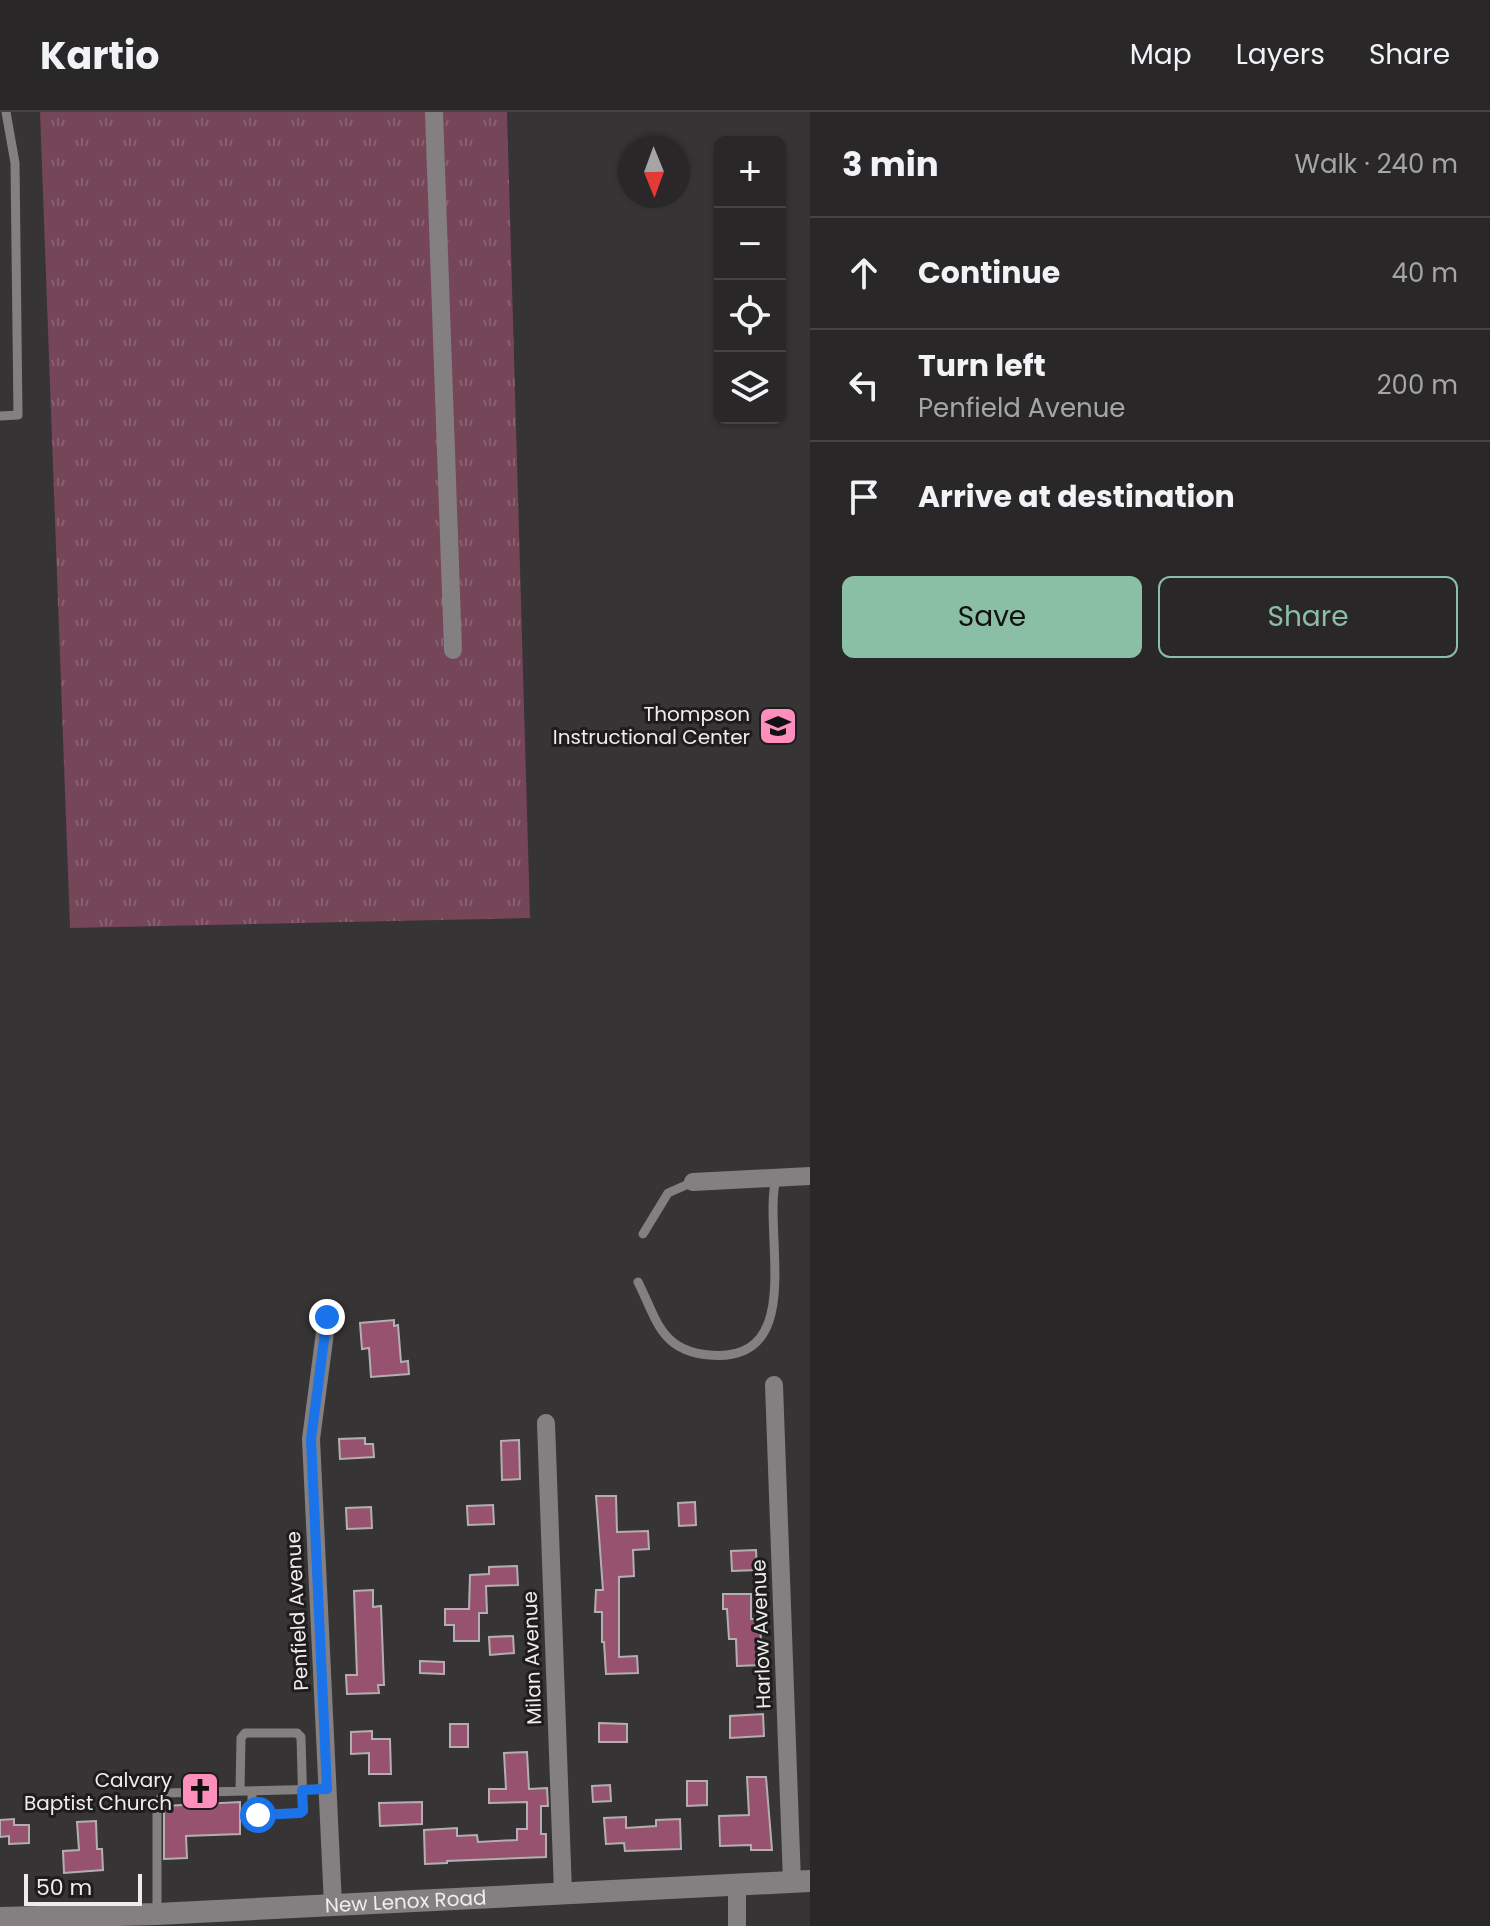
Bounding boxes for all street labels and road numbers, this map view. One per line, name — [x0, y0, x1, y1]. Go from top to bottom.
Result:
street label: Penfield Avenue — [279, 1531, 315, 1691]
street label: Harlow Avenue — [744, 1559, 778, 1709]
street label: Milan Avenue — [516, 1591, 548, 1725]
street label: New Lenox Road — [324, 1883, 487, 1920]

